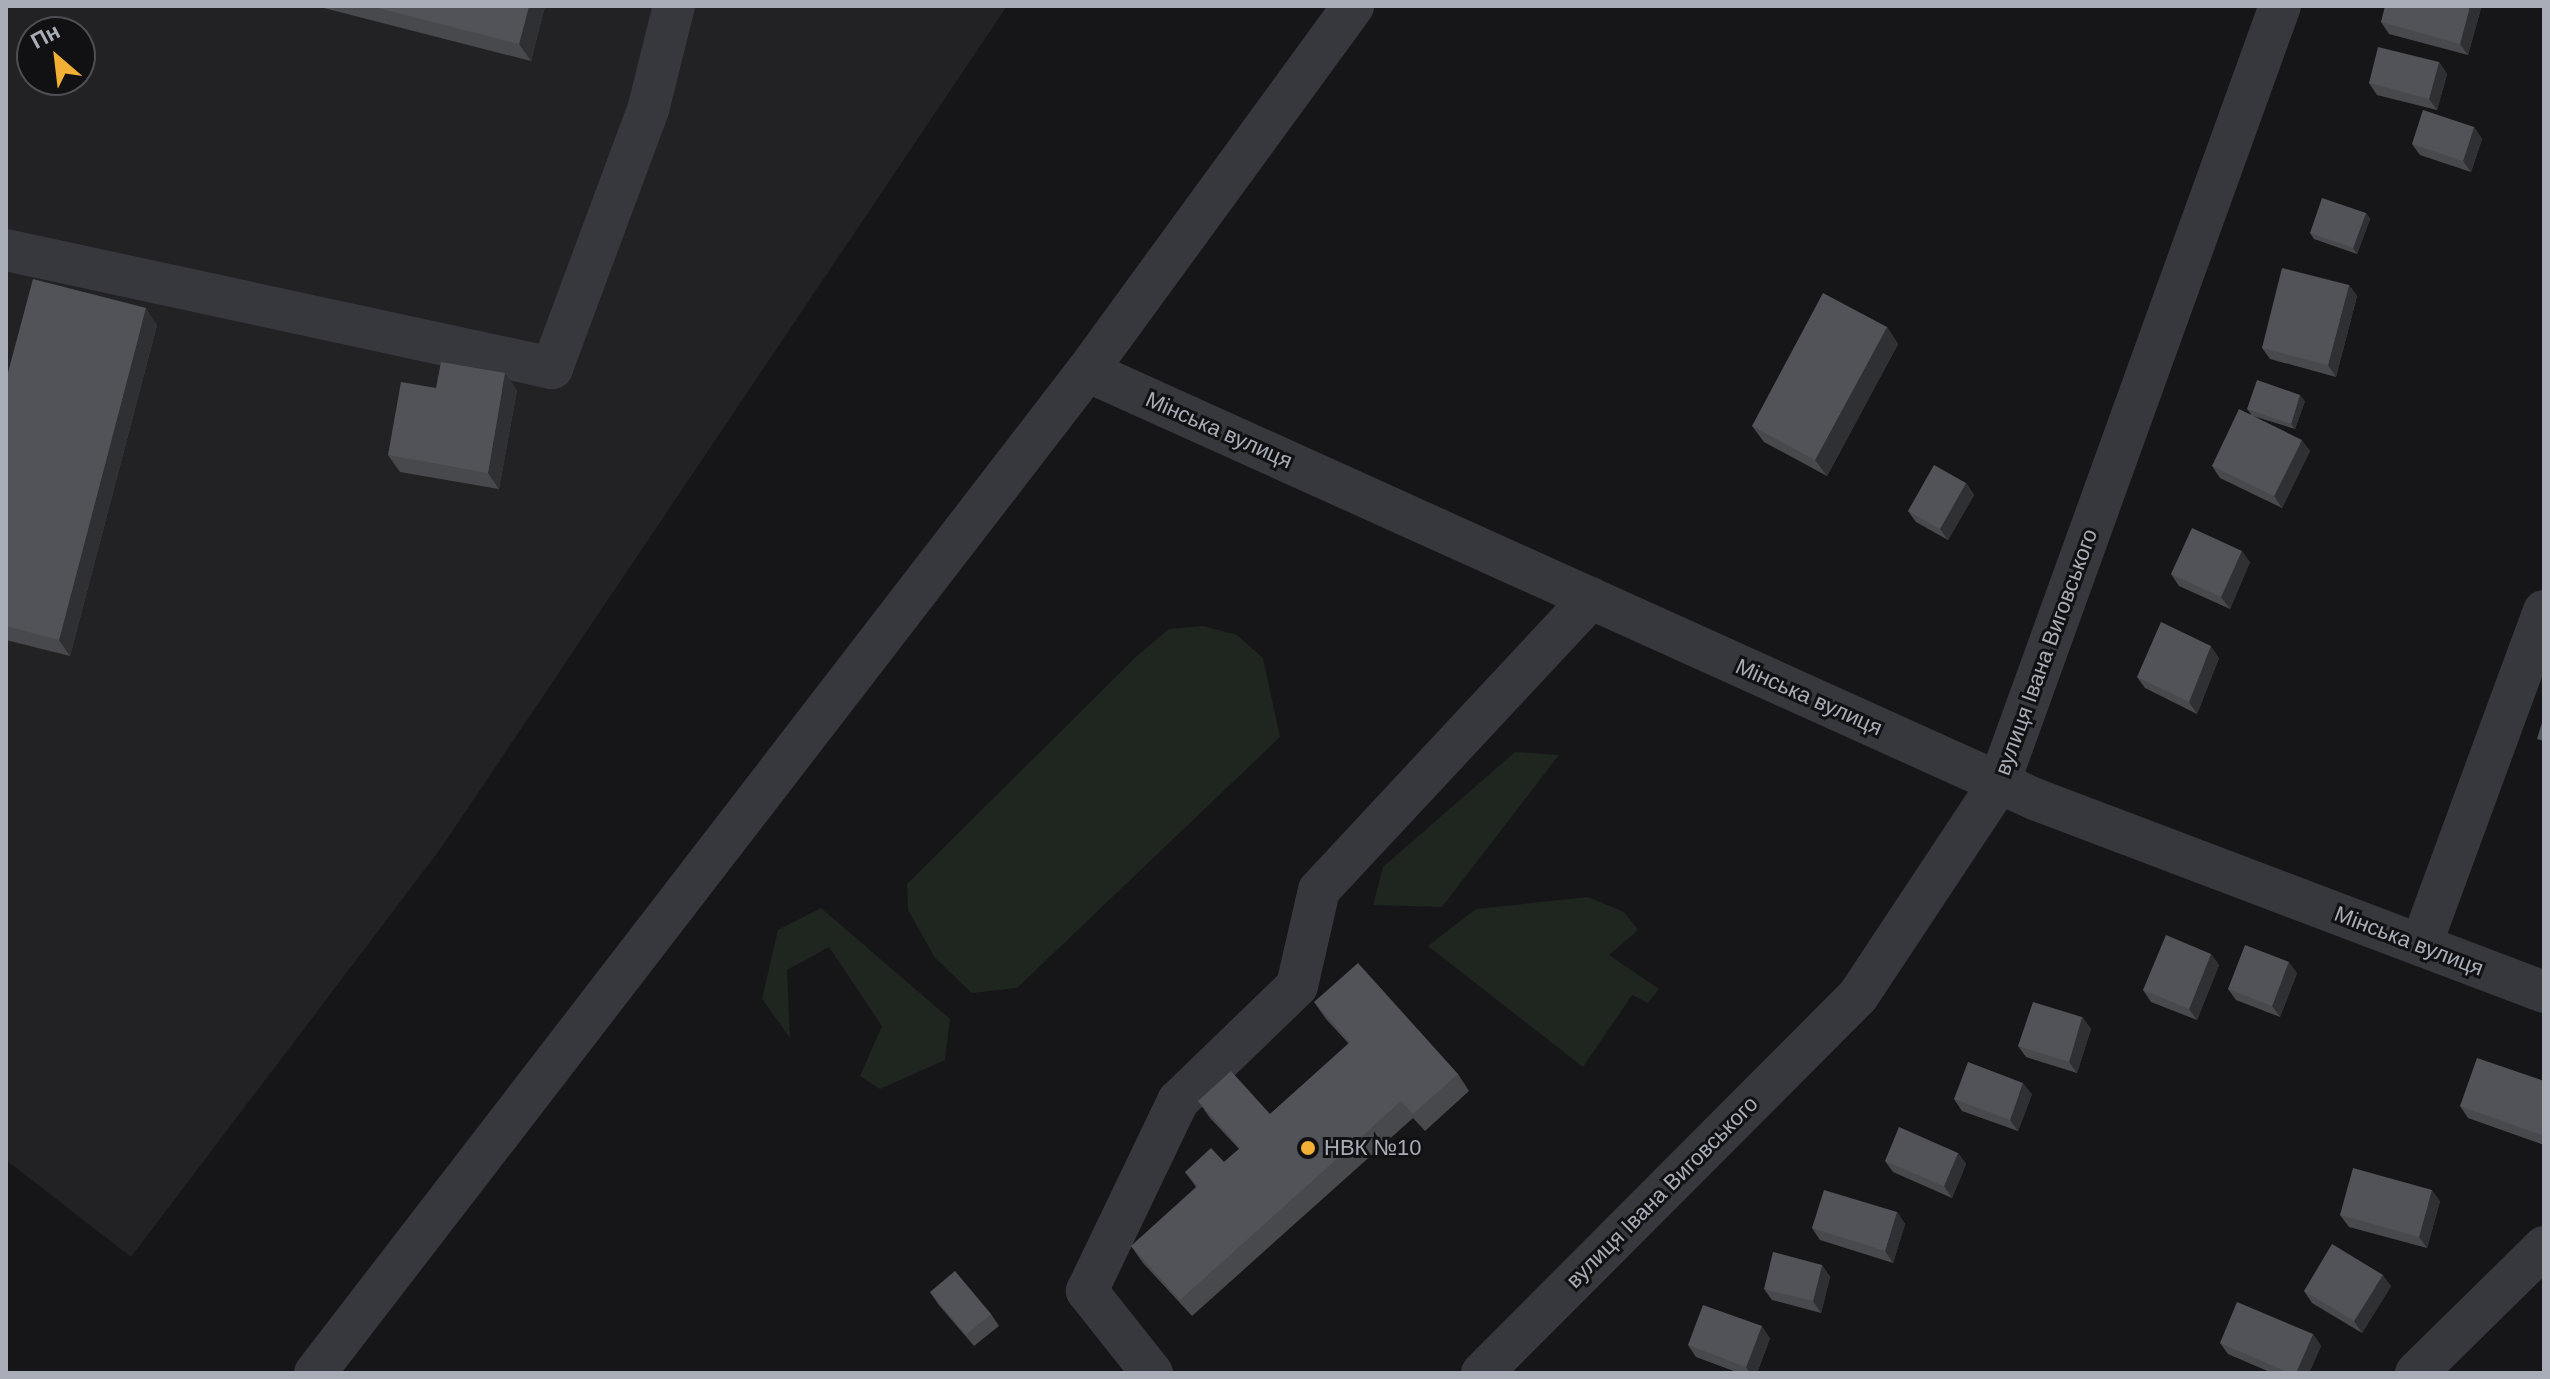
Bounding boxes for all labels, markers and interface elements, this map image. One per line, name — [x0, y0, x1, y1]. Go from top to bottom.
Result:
north arrow — [16, 16, 96, 96]
text: Пн — [27, 18, 64, 54]
street label: Мінська вулиця — [1142, 386, 1296, 474]
street label: вулиця Івана Виговського — [1989, 525, 2103, 779]
street label: Мінська вулиця — [1732, 653, 1886, 741]
street label: Мінська вулиця — [2331, 900, 2487, 982]
street label: вулиця Івана Виговського — [1561, 1091, 1763, 1293]
place label: НВК №10 — [1324, 1135, 1422, 1161]
marker: НВК №10 — [1299, 1139, 1317, 1157]

